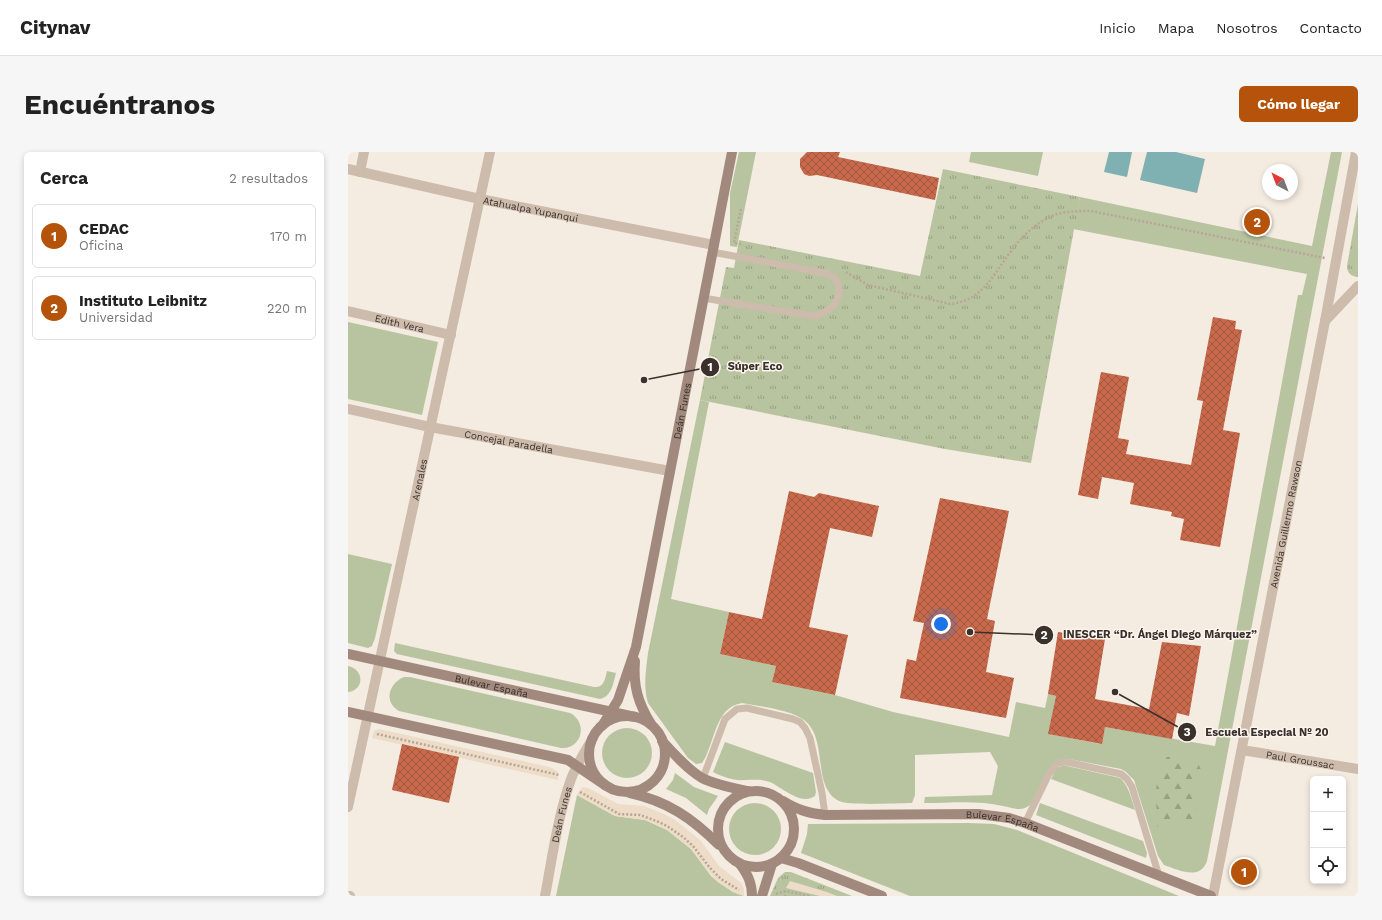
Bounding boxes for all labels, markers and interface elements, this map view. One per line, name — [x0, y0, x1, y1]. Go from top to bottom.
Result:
text: Citynav — [20, 16, 91, 39]
text: Inicio — [1099, 20, 1136, 36]
text: Mapa — [1158, 20, 1194, 36]
text: Nosotros — [1216, 20, 1278, 36]
text: Contacto — [1300, 20, 1362, 36]
button: Cómo llegar — [1239, 86, 1358, 122]
text: Encuéntranos — [24, 88, 215, 121]
north arrow — [1262, 164, 1298, 200]
text: Cerca — [40, 168, 88, 188]
text: 2 resultados — [229, 171, 308, 186]
street label: Atahualpa Yupanqui — [482, 194, 579, 224]
pin: 2 — [1244, 207, 1270, 237]
text: CEDAC — [79, 220, 129, 238]
text: 1 — [51, 229, 57, 244]
text: 170 m — [270, 229, 307, 244]
text: Oficina — [79, 238, 123, 253]
text: Instituto Leibnitz — [79, 292, 207, 310]
text: 2 — [50, 301, 58, 316]
text: 220 m — [267, 301, 307, 316]
text: Universidad — [79, 310, 153, 325]
street label: Edith Vera — [374, 312, 426, 334]
callout: Súper Eco — [700, 355, 790, 378]
text: 1 — [707, 360, 713, 374]
text: Súper Eco — [728, 360, 783, 373]
street label: Deán Funes — [671, 382, 693, 440]
street label: Concejal Paradella — [463, 428, 554, 455]
street label: Arenales — [409, 458, 429, 501]
street label: Avenida Guillermo Rawson — [1268, 459, 1303, 589]
your location — [931, 614, 951, 634]
callout: INESCER “Dr. Ángel Diego Márquez” — [1034, 623, 1265, 646]
text: 2 — [1040, 628, 1048, 642]
text: INESCER “Dr. Ángel Diego Márquez” — [1063, 628, 1257, 641]
street label: Bulevar España — [454, 672, 530, 699]
callout: Escuela Especial Nº 20 — [1177, 720, 1337, 743]
text: 3 — [1183, 725, 1191, 739]
text: Escuela Especial Nº 20 — [1205, 726, 1329, 739]
street label: Paul Groussac — [1265, 749, 1336, 771]
map controls — [1310, 776, 1346, 884]
button: + — [1310, 776, 1346, 812]
street label: Deán Funes — [549, 785, 574, 844]
street label: Bulevar España — [966, 808, 1041, 834]
button: − — [1310, 812, 1346, 848]
button: locate — [1310, 848, 1346, 884]
pin: 1 — [1231, 857, 1257, 887]

